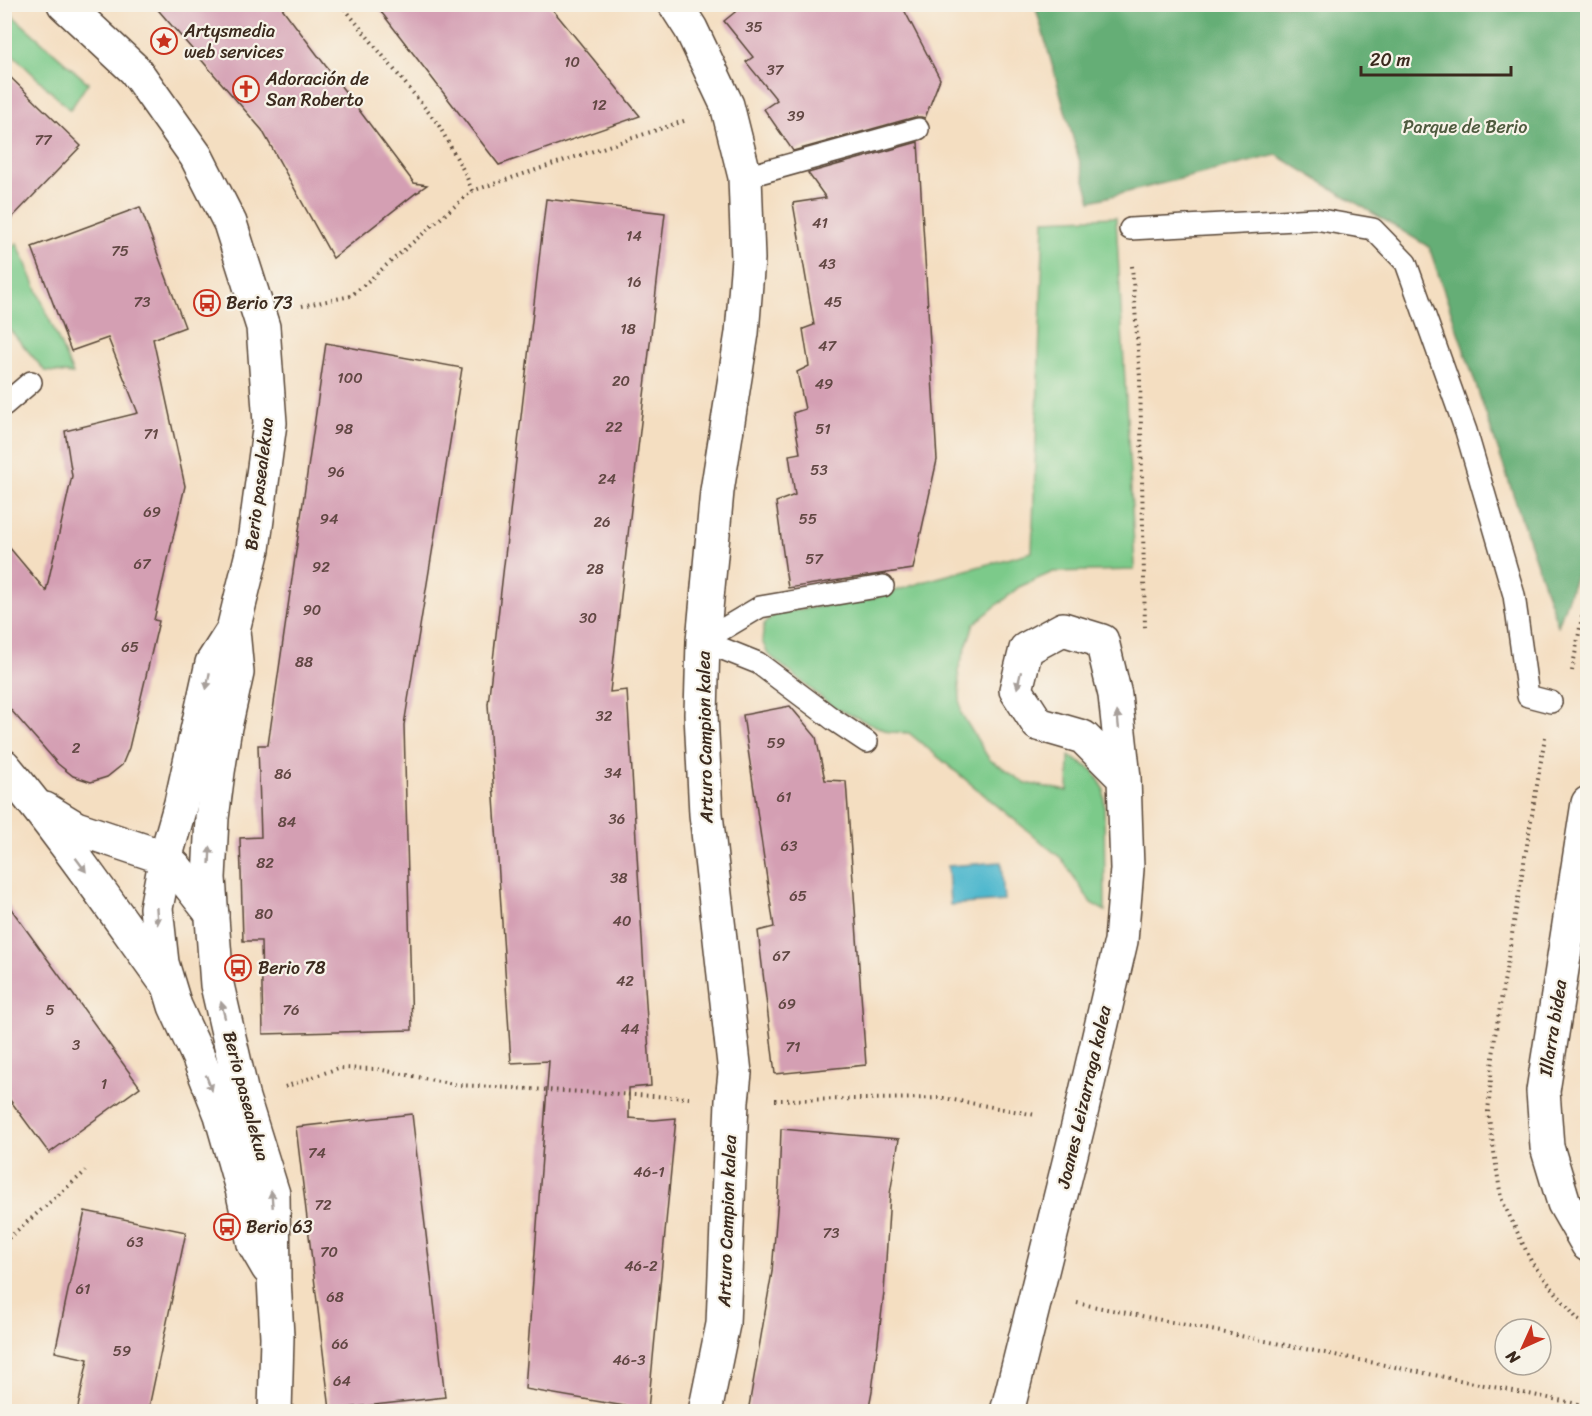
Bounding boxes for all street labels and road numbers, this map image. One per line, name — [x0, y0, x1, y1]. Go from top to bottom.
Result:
street label: Berio pasealekua — [235, 416, 283, 552]
street label: Arturo Campion kalea — [687, 650, 723, 824]
street label: Illarra bidea — [1529, 977, 1577, 1080]
street label: Joanes Leizarraga kalea — [1047, 1002, 1121, 1193]
street label: Berio pasealekua — [213, 1027, 279, 1165]
street label: Arturo Campion kalea — [708, 1133, 746, 1309]

